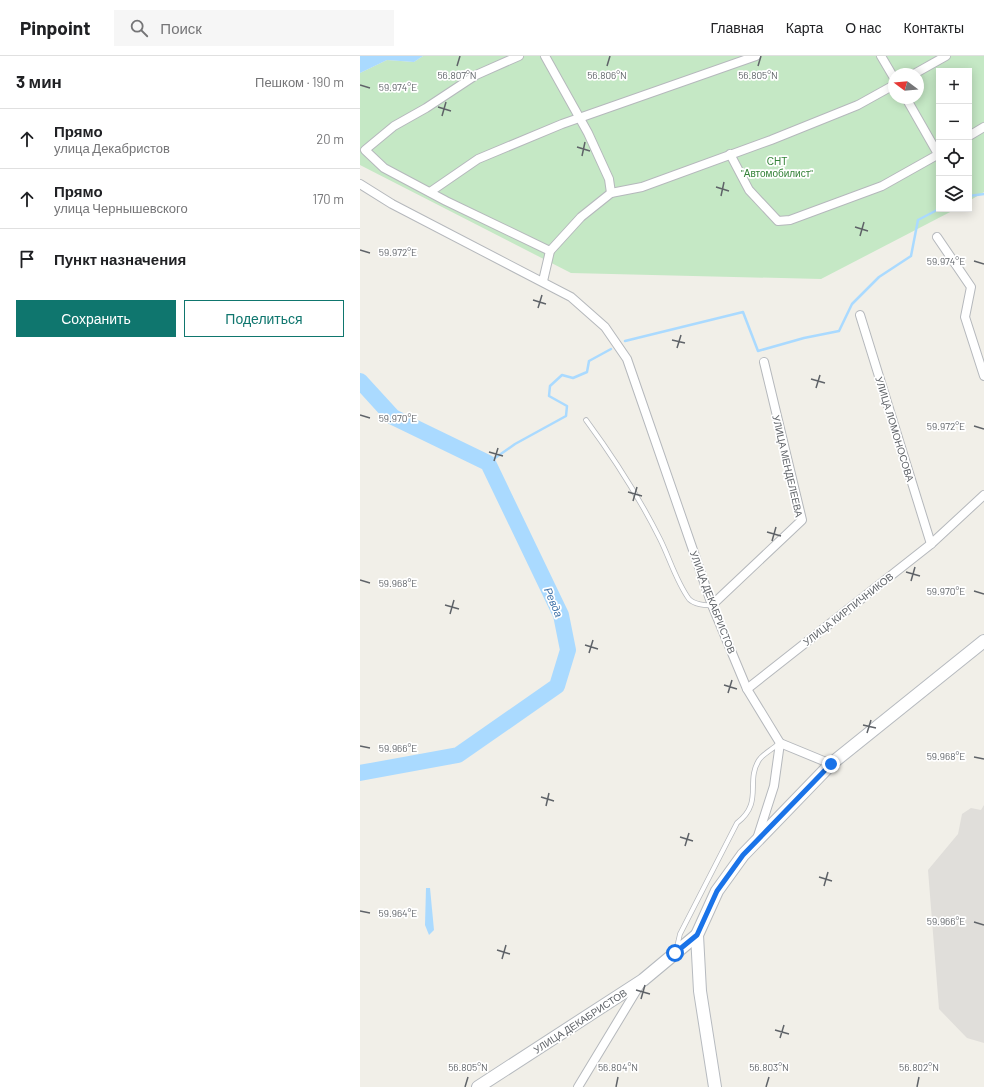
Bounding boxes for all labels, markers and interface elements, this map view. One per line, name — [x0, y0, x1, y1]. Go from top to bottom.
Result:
search box — [114, 10, 394, 46]
text: Pinpoint — [20, 16, 90, 39]
icon: search — [128, 17, 150, 39]
text: Поиск — [160, 19, 202, 37]
text: Главная — [711, 19, 764, 36]
text: Карта — [786, 19, 823, 36]
text: О нас — [845, 19, 882, 36]
text: Контакты — [904, 19, 964, 36]
north arrow — [888, 68, 924, 104]
map controls — [936, 68, 972, 212]
button: + — [936, 68, 972, 104]
text: 56.807°N — [437, 69, 477, 81]
text: 56.806°N — [587, 69, 627, 81]
text: 56.805°N — [738, 69, 778, 81]
text: 3 мин — [16, 71, 62, 91]
text: Пешком · 190 m — [255, 74, 344, 90]
text: 59.974°E — [379, 81, 417, 93]
button: − — [936, 104, 972, 140]
text: Прямо — [54, 122, 103, 140]
icon: ahead — [16, 128, 38, 150]
text: 20 m — [316, 131, 344, 147]
text: улица Декабристов — [54, 140, 170, 156]
button: locate — [936, 140, 972, 176]
park label: СНТ "Автомобилист" — [741, 155, 813, 179]
button: layers — [936, 176, 972, 212]
text: Прямо — [54, 182, 103, 200]
icon: ahead — [16, 188, 38, 210]
text: 170 m — [313, 191, 344, 207]
text: улица Чернышевского — [54, 200, 188, 216]
text: 59.972°E — [379, 246, 417, 258]
icon: arrive — [16, 248, 38, 270]
text: Пункт назначения — [54, 250, 186, 268]
text: 59.974°E — [927, 255, 965, 267]
button: Сохранить — [16, 300, 176, 337]
button: Поделиться — [184, 300, 344, 337]
street label: УЛИЦА ЛОМОНОСОВА — [873, 375, 917, 483]
text: 59.970°E — [379, 412, 417, 424]
street label: УЛИЦА МЕНДЕЛЕЕВА — [770, 414, 806, 519]
text: 59.972°E — [927, 420, 965, 432]
street label: УЛИЦА ДЕКАБРИСТОВ — [688, 549, 738, 655]
street label: УЛИЦА КИРПИЧНИКОВ — [801, 570, 896, 648]
text: 59.968°E — [379, 577, 417, 589]
water label: Ревда — [542, 585, 566, 619]
text: 59.970°E — [927, 585, 965, 597]
text: 59.966°E — [379, 742, 417, 754]
text: 59.968°E — [927, 750, 965, 762]
route end — [822, 755, 840, 773]
text: 59.964°E — [379, 907, 417, 919]
text: 59.966°E — [927, 915, 965, 927]
route start — [666, 944, 684, 962]
street label: УЛИЦА ДЕКАБРИСТОВ — [531, 986, 629, 1056]
text: 56.805°N — [448, 1061, 488, 1073]
text: 56.804°N — [598, 1061, 638, 1073]
text: 56.803°N — [749, 1061, 789, 1073]
text: 56.802°N — [899, 1061, 939, 1073]

